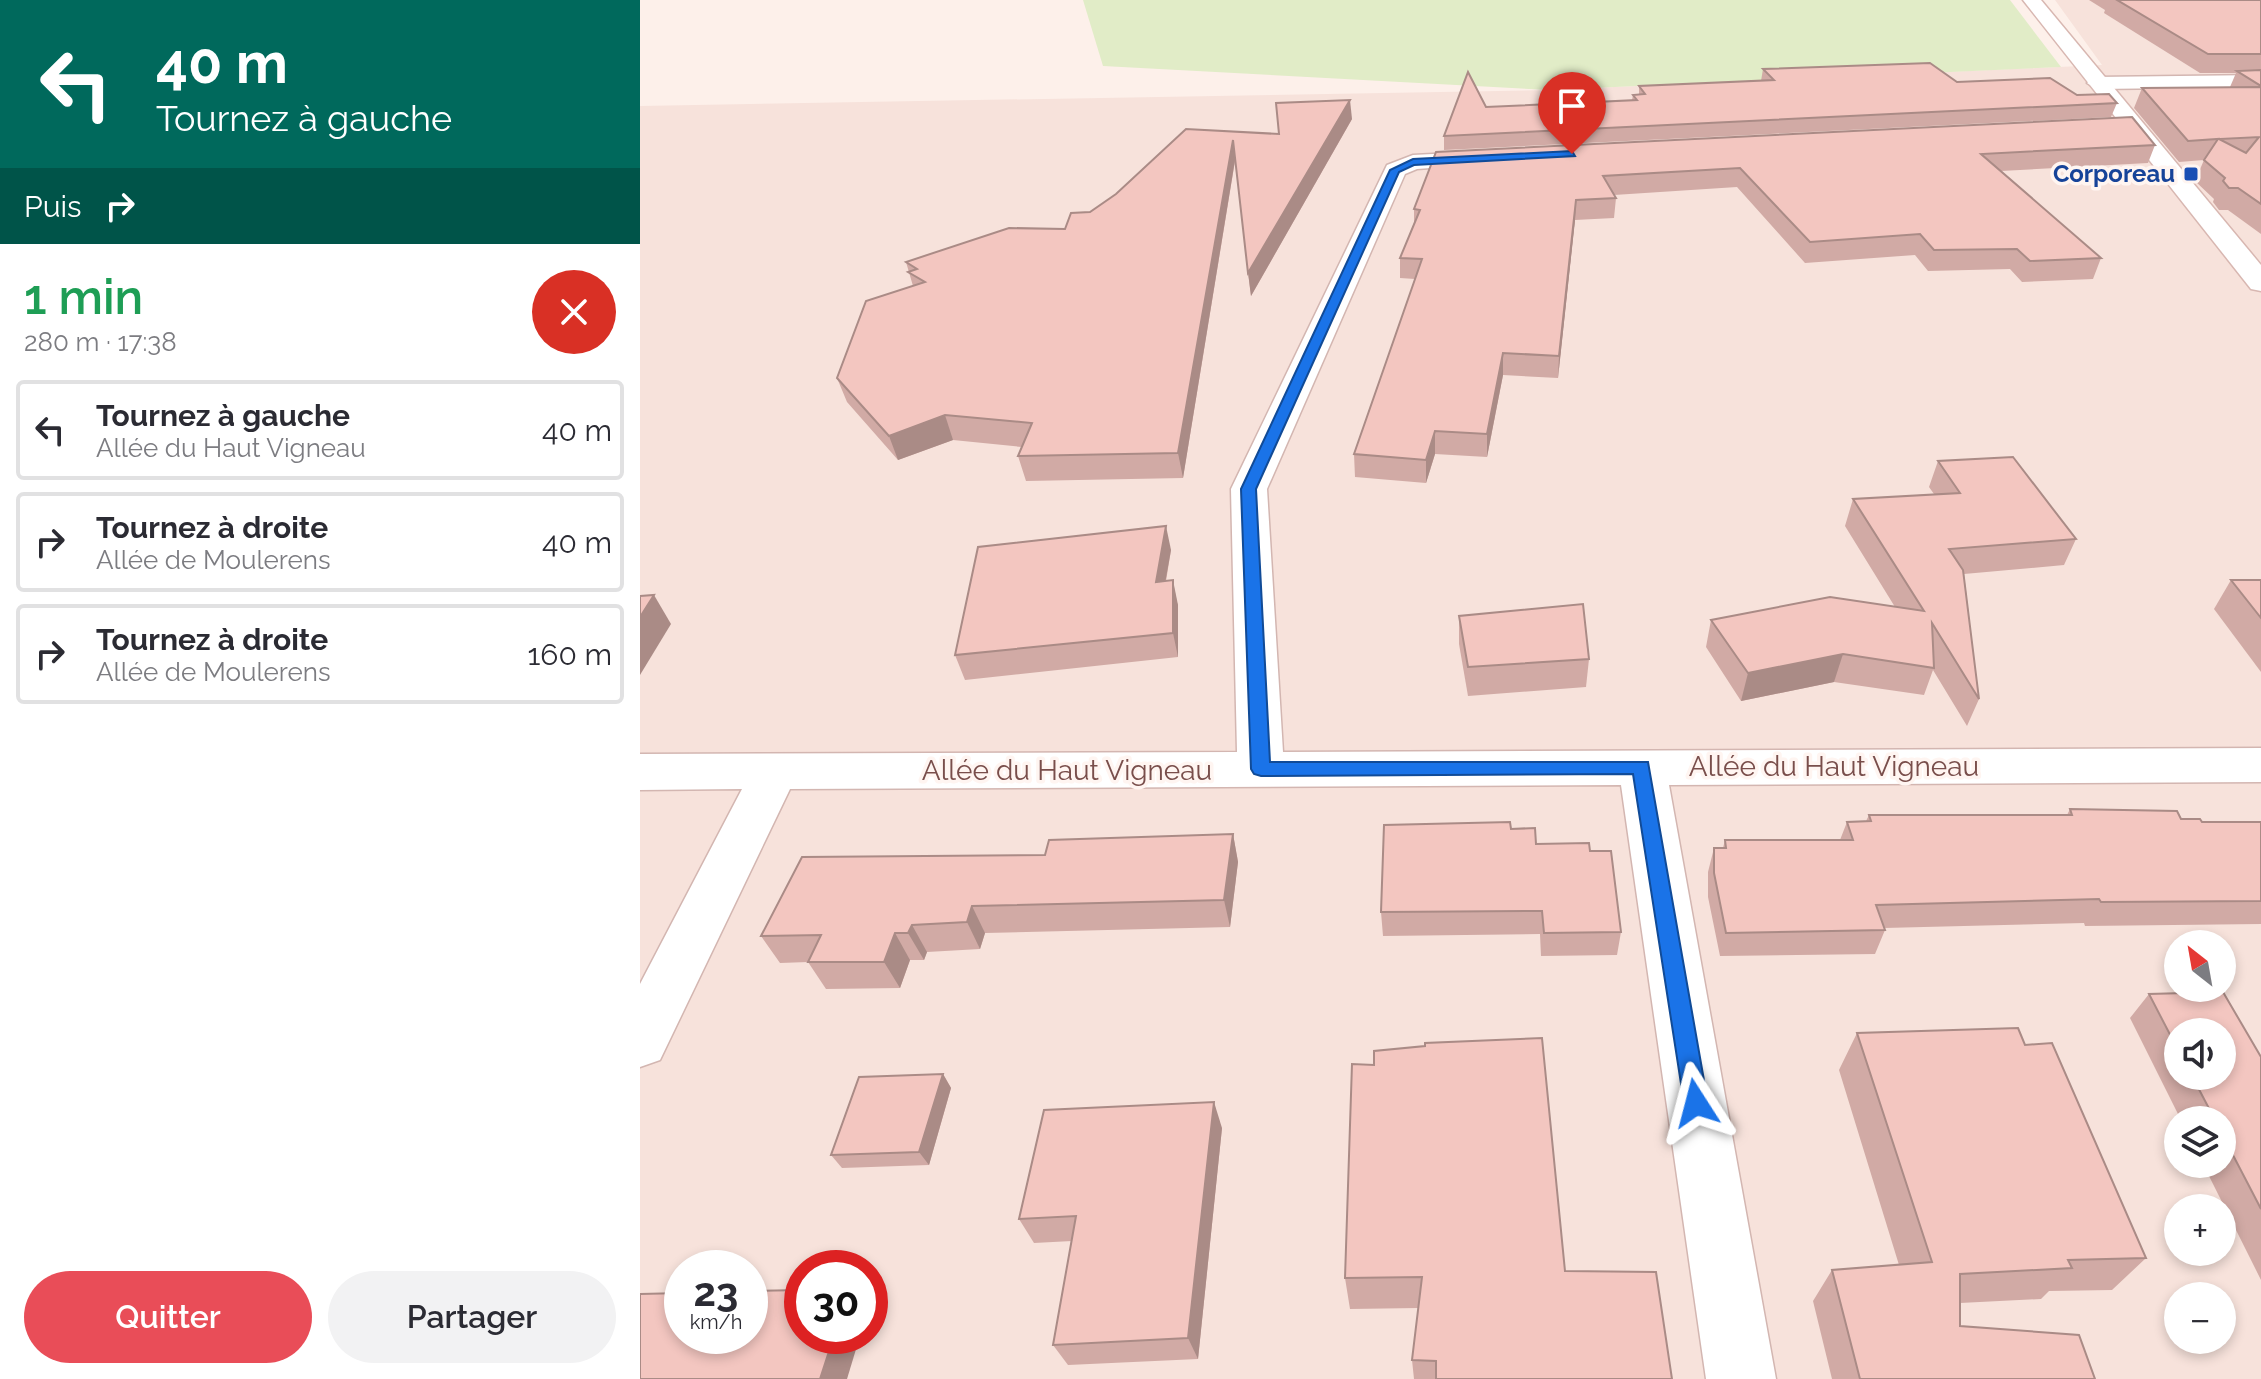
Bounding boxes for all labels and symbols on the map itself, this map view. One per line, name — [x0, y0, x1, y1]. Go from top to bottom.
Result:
pin — [1538, 72, 1606, 154]
place label: Corporeau — [2053, 159, 2175, 188]
marker: Corporeau — [2182, 165, 2200, 183]
street label: Allée du Haut Vigneau — [1689, 750, 1979, 783]
street label: Allée du Haut Vigneau — [922, 754, 1212, 787]
north arrow — [2164, 930, 2236, 1002]
position arrow — [1654, 1061, 1738, 1145]
speed limit sign: 30 — [784, 1250, 888, 1354]

